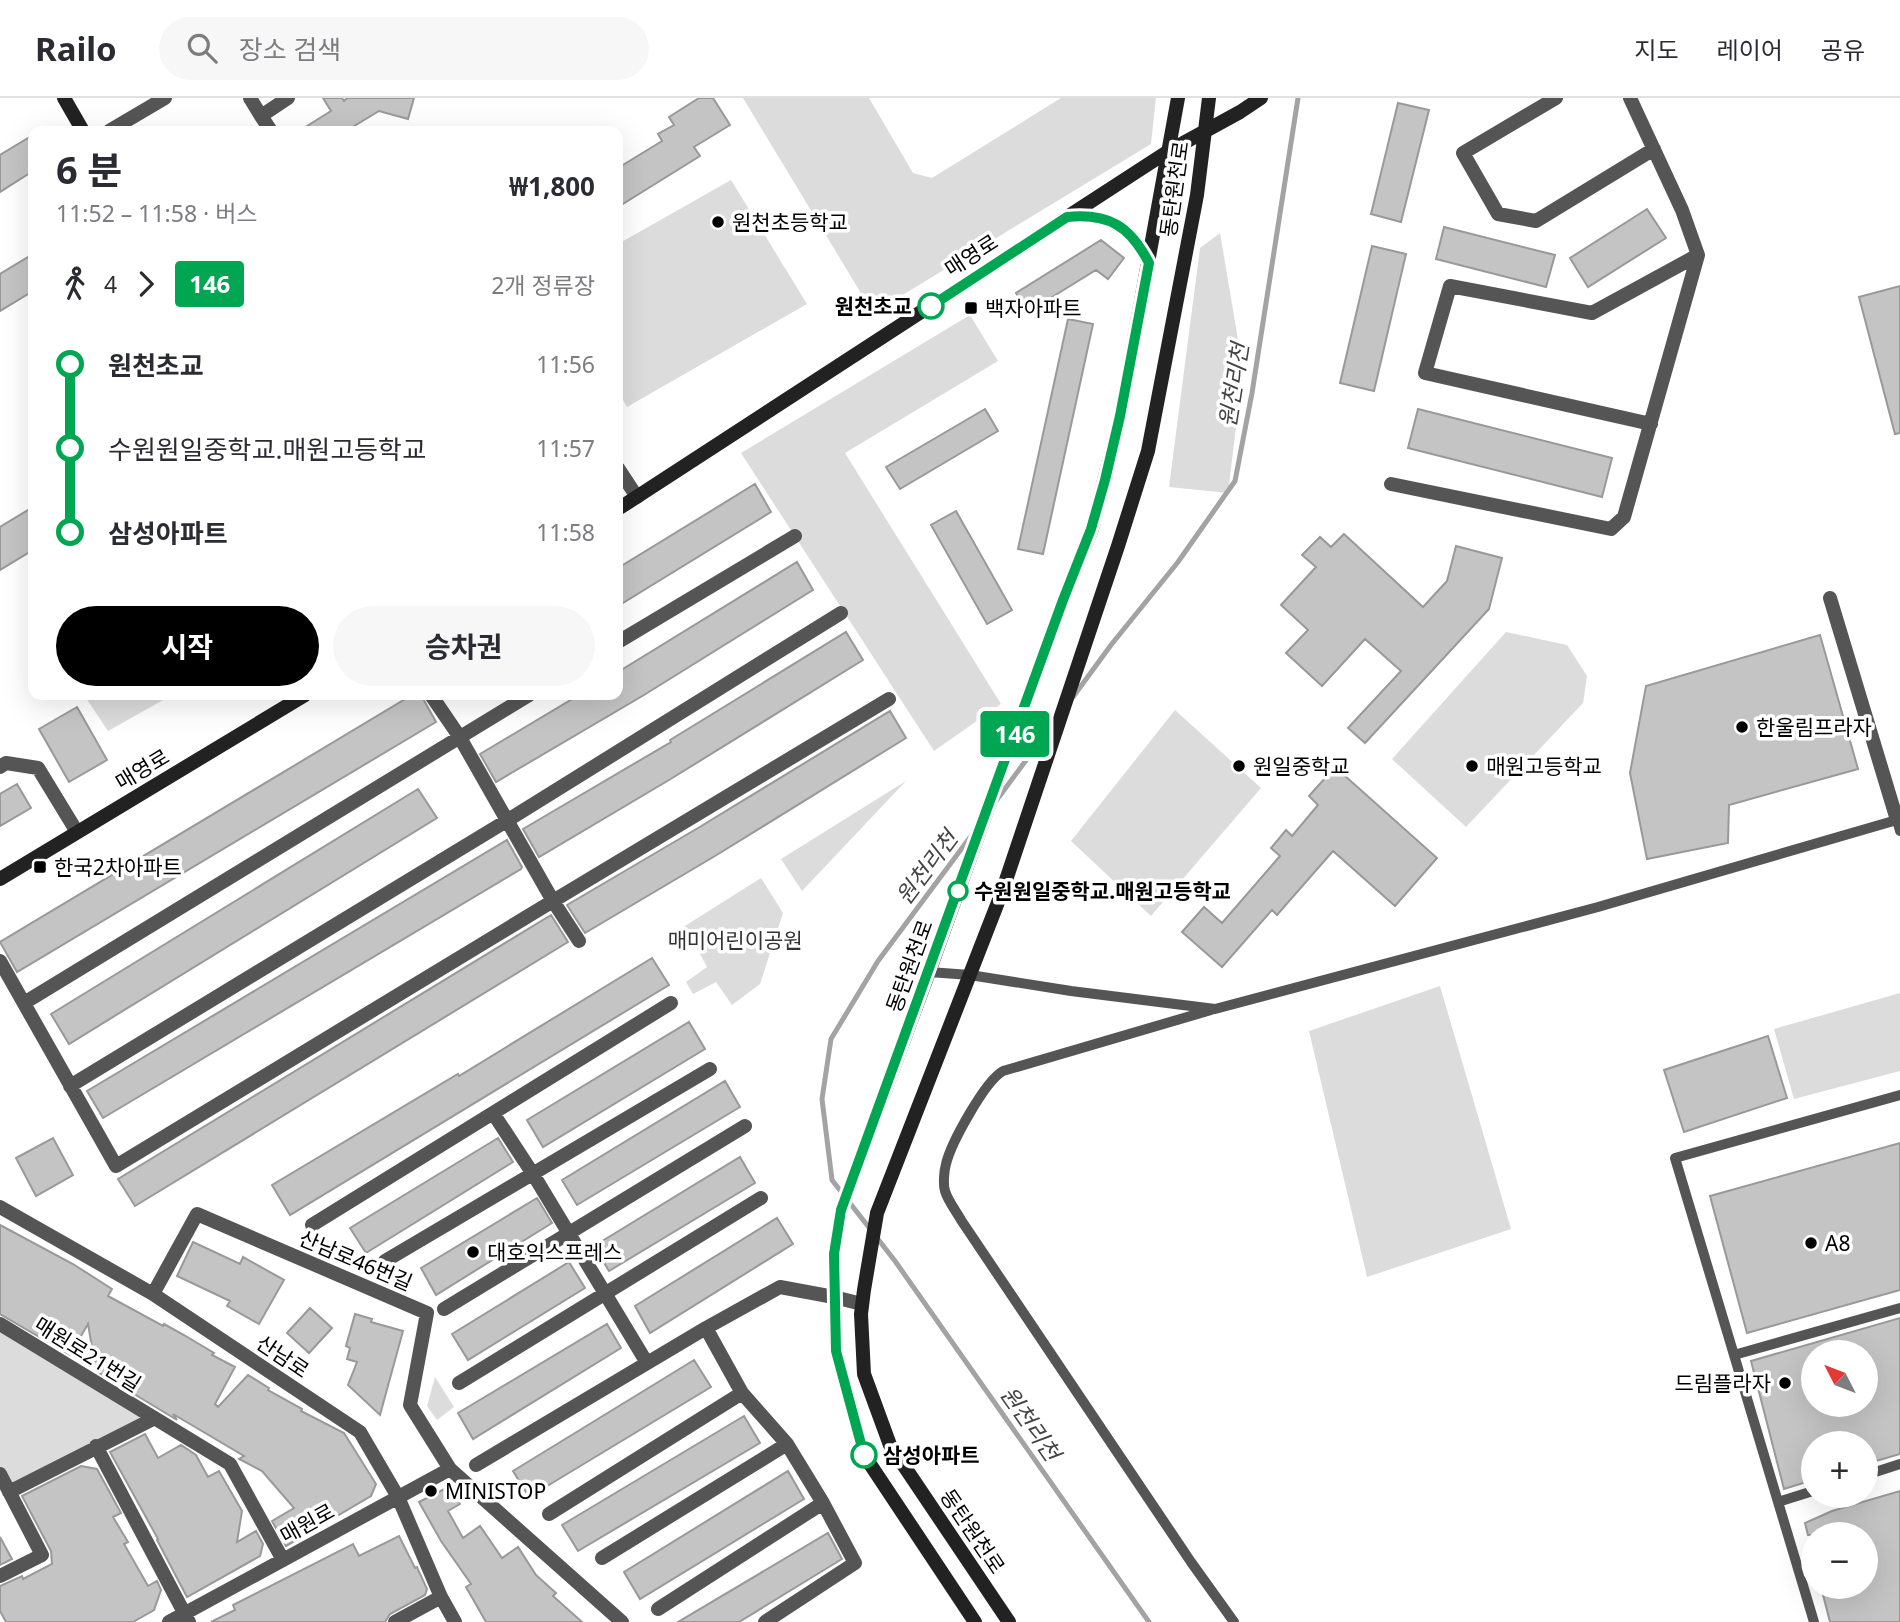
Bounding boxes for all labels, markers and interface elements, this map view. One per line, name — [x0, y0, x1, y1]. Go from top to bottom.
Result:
search box — [159, 17, 649, 80]
text: Railo — [35, 26, 117, 71]
icon: search — [183, 29, 221, 67]
text: 장소 검색 — [239, 31, 341, 67]
text: 지도 — [1634, 33, 1679, 66]
text: 레이어 — [1717, 33, 1783, 66]
text: 공유 — [1821, 33, 1865, 66]
street label: 동탄원천로 — [1153, 139, 1195, 239]
text: 6 분 — [56, 143, 123, 195]
text: ₩1,800 — [509, 168, 595, 204]
text: 11:52 – 11:58 · 버스 — [56, 197, 257, 229]
place label: 원천초등학교 — [732, 208, 848, 236]
marker: 원천초등학교 — [710, 214, 726, 230]
street label: 매영로 — [939, 227, 1003, 283]
icon: walk — [56, 265, 94, 303]
icon: forward — [127, 265, 165, 303]
text: 146 — [189, 267, 230, 300]
text: 4 — [104, 268, 117, 300]
text: 2개 정류장 — [491, 269, 595, 301]
place label: 원천초교 — [835, 292, 912, 320]
marker: 원천초교 — [918, 293, 944, 319]
place label: 백자아파트 — [985, 294, 1082, 322]
marker: 백자아파트 — [963, 300, 979, 316]
water label: 원천리천 — [1211, 338, 1256, 429]
text: 원천초교 — [108, 347, 204, 383]
text: 11:56 — [536, 348, 595, 380]
text: 수원원일중학교.매원고등학교 — [108, 431, 426, 467]
text: 11:57 — [536, 432, 595, 464]
text: 삼성아파트 — [108, 515, 228, 551]
text: 11:58 — [536, 516, 595, 548]
button: 시작 — [56, 606, 319, 686]
button: 승차권 — [333, 606, 595, 686]
line badge: 146 — [975, 711, 1055, 757]
place label: 한울림프라자 — [1756, 713, 1872, 741]
text: 146 — [994, 717, 1036, 750]
marker: 한울림프라자 — [1734, 719, 1750, 735]
street label: 매영로 — [110, 742, 174, 796]
place label: 원일중학교 — [1253, 752, 1350, 780]
place label: 매원고등학교 — [1486, 752, 1602, 780]
marker: 원일중학교 — [1231, 758, 1247, 774]
marker: 매원고등학교 — [1464, 758, 1480, 774]
water label: 원천리천 — [888, 821, 966, 910]
place label: 한국2차아파트 — [54, 853, 182, 881]
marker: 한국2차아파트 — [32, 859, 48, 875]
place label: 수원원일중학교.매원고등학교 — [974, 877, 1231, 905]
marker: 수원원일중학교.매원고등학교 — [948, 881, 968, 901]
street label: 동탄원천로 — [879, 916, 939, 1016]
park label: 매미어린이공원 — [667, 926, 803, 954]
street label: 산남로46번길 — [295, 1224, 417, 1296]
place label: A8 — [1825, 1229, 1850, 1257]
marker: A8 — [1803, 1235, 1819, 1251]
place label: 대호익스프레스 — [487, 1238, 622, 1266]
marker: 대호익스프레스 — [465, 1244, 481, 1260]
street label: 매원로21번길 — [29, 1310, 147, 1398]
street label: 산남로 — [251, 1328, 315, 1384]
north arrow — [1801, 1340, 1878, 1418]
map controls — [1801, 1340, 1878, 1599]
place label: 드림플라자 — [1674, 1369, 1771, 1397]
marker: 드림플라자 — [1777, 1375, 1793, 1391]
water label: 원천리천 — [994, 1379, 1070, 1469]
button: + — [1801, 1431, 1878, 1508]
place label: 삼성아파트 — [883, 1441, 980, 1469]
marker: 삼성아파트 — [851, 1442, 877, 1468]
place label: MINISTOP — [445, 1477, 546, 1505]
marker: MINISTOP — [423, 1483, 439, 1499]
street label: 동탄원천로 — [934, 1483, 1012, 1579]
street label: 매원로 — [275, 1497, 339, 1549]
button: − — [1801, 1522, 1878, 1599]

